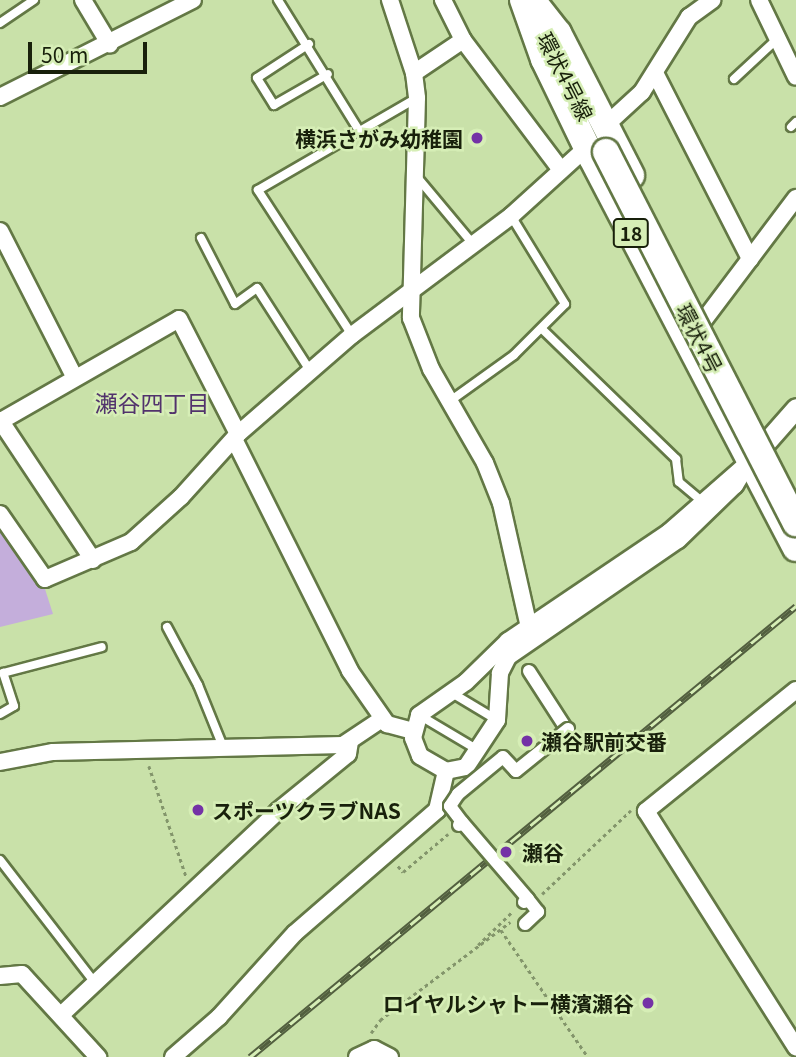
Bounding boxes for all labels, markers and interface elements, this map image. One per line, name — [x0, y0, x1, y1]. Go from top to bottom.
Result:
scale bar — [32, 28, 150, 72]
street label: 環状4号線 — [533, 28, 599, 124]
text: 50 m — [41, 39, 88, 69]
place label: 横浜さがみ幼稚園 — [295, 125, 463, 151]
marker: 横浜さがみ幼稚園 — [469, 130, 485, 146]
road number: 18 — [612, 218, 650, 248]
street label: 環状4号 — [672, 299, 728, 377]
district label: 瀬谷四丁目 — [95, 388, 209, 416]
place label: 瀬谷駅前交番 — [541, 728, 667, 754]
marker: 瀬谷駅前交番 — [519, 733, 535, 749]
place label: スポーツクラブNAS — [212, 797, 401, 823]
marker: スポーツクラブNAS — [190, 802, 206, 818]
place label: 瀬谷 — [522, 839, 564, 865]
marker: 瀬谷 — [496, 842, 516, 862]
place label: ロイヤルシャトー横濱瀬谷 — [382, 990, 634, 1016]
marker: ロイヤルシャトー横濱瀬谷 — [640, 995, 656, 1011]

